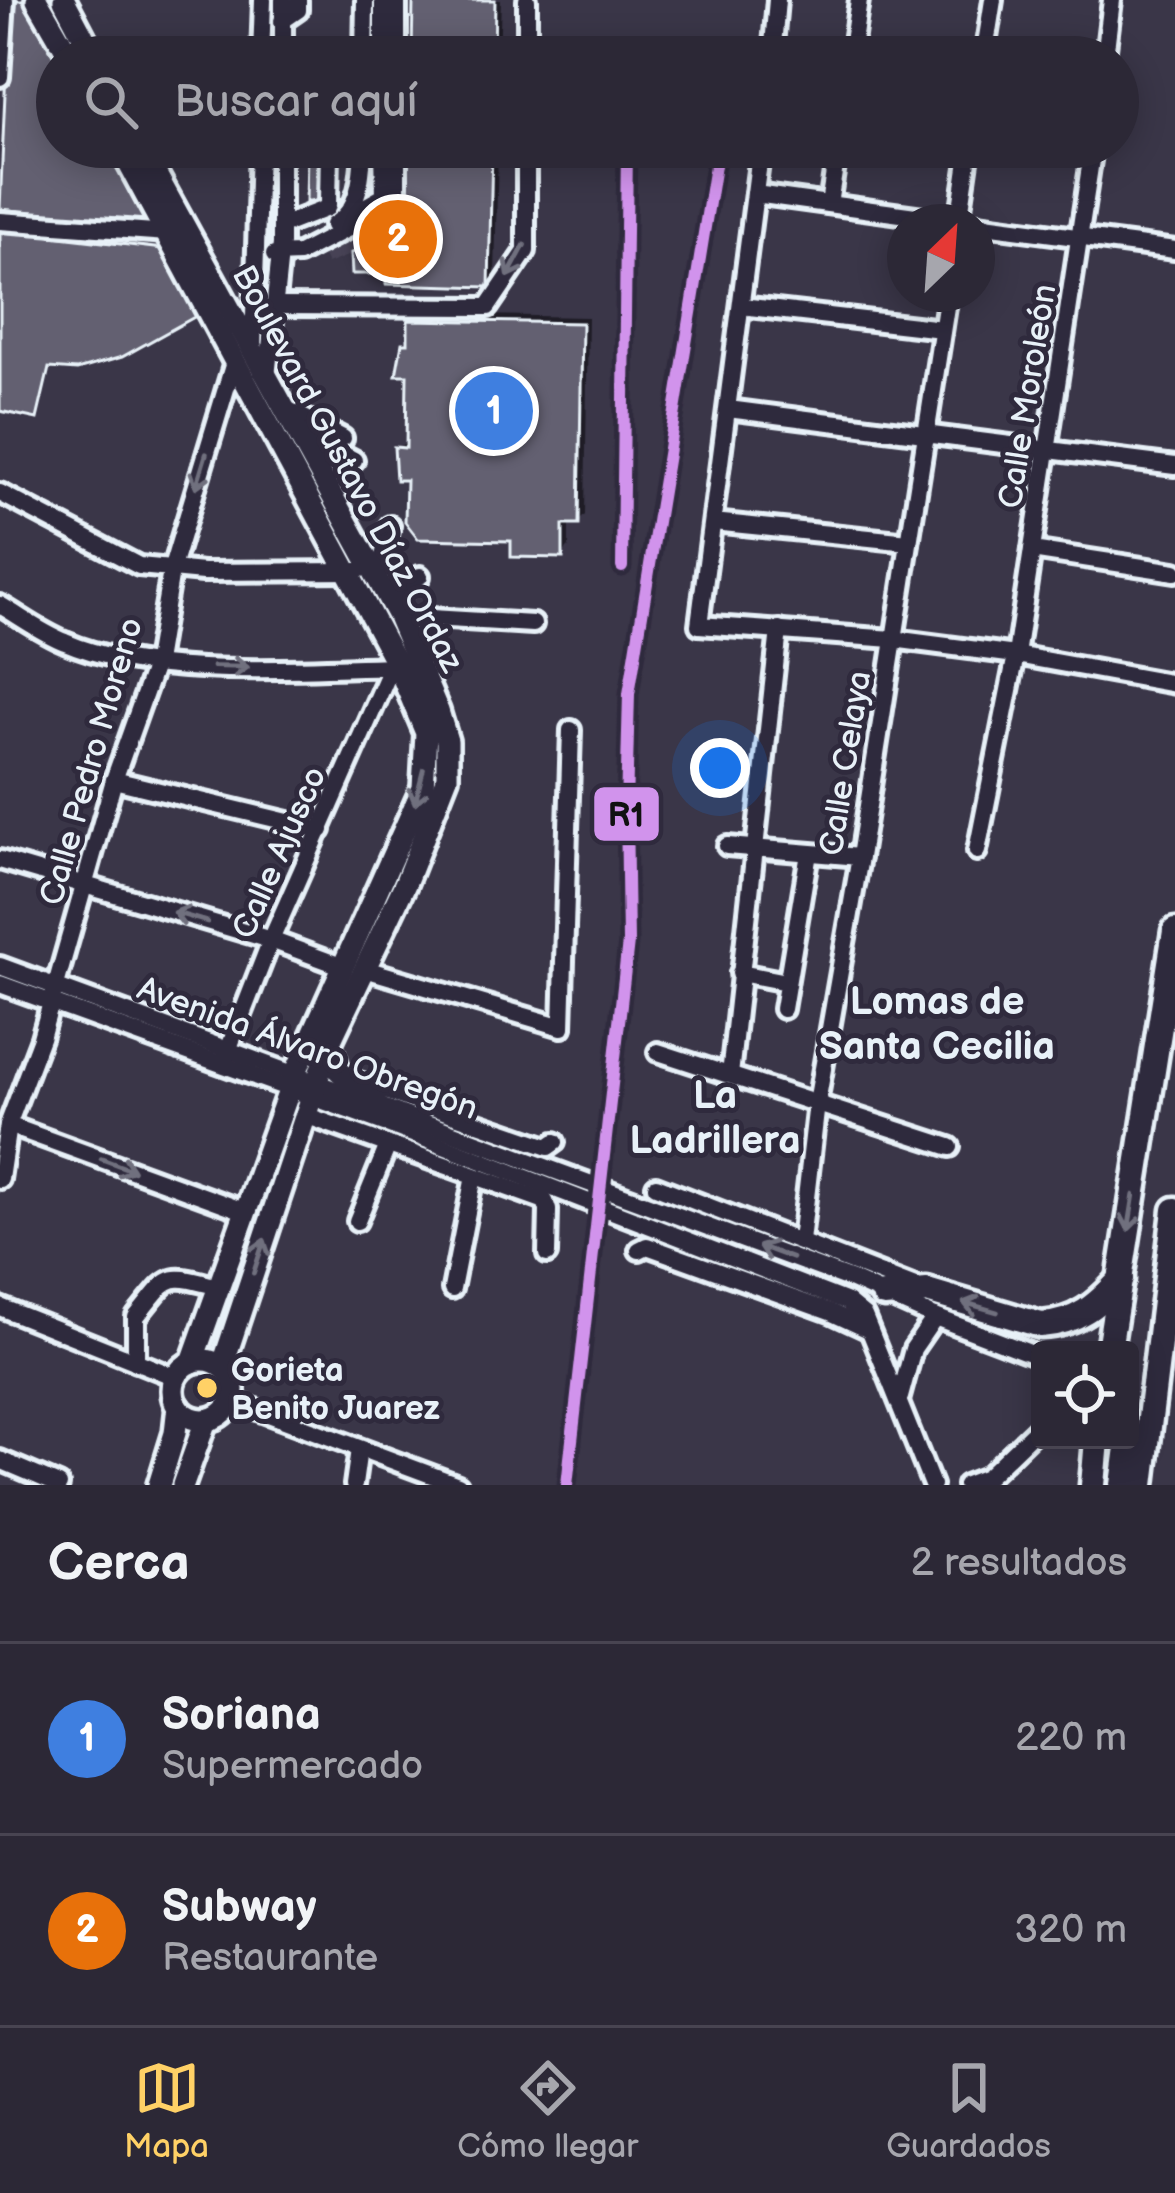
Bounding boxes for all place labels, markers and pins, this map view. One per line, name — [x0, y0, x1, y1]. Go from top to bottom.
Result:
pin: 2 — [359, 194, 437, 284]
pin: 1 — [455, 366, 533, 456]
place label: Gorieta Benito Juarez — [231, 1351, 440, 1429]
marker: Gorieta Benito Juarez — [194, 1375, 220, 1401]

